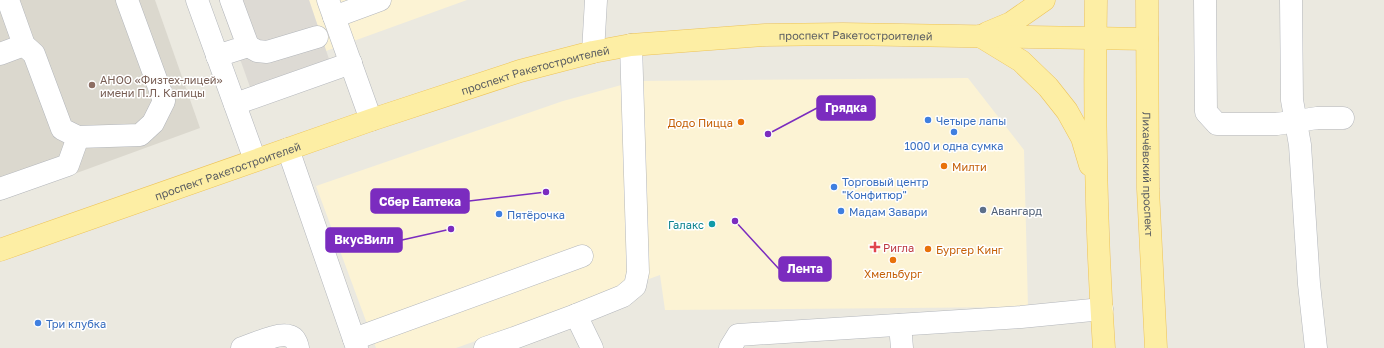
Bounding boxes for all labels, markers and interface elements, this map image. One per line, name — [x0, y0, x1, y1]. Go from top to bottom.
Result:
street label: проспект Ракетостроителей — [779, 27, 933, 42]
street label: проспект Ракетостроителей — [459, 43, 610, 96]
place label: АНОО «Физтех-лицей» имени П.Л. Капицы — [100, 73, 223, 99]
marker: АНОО «Физтех-лицей» имени П.Л. Капицы — [87, 80, 97, 90]
callout: Грядка — [817, 96, 875, 120]
text: Грядка — [825, 100, 867, 115]
street label: Лихачёвский проспект — [1141, 112, 1157, 237]
place label: Четыре лапы — [936, 114, 1006, 127]
marker: Четыре лапы — [923, 115, 933, 125]
place label: Додо Пицца — [668, 116, 733, 129]
marker: Додо Пицца — [736, 117, 746, 127]
marker: 1000 и одна сумка — [949, 127, 959, 137]
street label: проспект Ракетостроителей — [153, 139, 302, 202]
place label: 1000 и одна сумка — [904, 139, 1004, 152]
place label: Милти — [952, 160, 987, 173]
marker: Милти — [939, 161, 949, 171]
place label: Торговый центр "Конфитюр" — [842, 175, 929, 201]
marker: Торговый центр "Конфитюр" — [829, 182, 839, 192]
callout: Сбер Еаптека — [371, 189, 469, 213]
text: Сбер Еаптека — [379, 194, 461, 209]
place label: Авангард — [991, 204, 1042, 217]
place label: Мадам Завари — [849, 205, 928, 218]
marker: Авангард — [978, 205, 988, 215]
marker: Мадам Завари — [836, 206, 846, 216]
place label: Пятёрочка — [507, 208, 565, 221]
marker: Пятёрочка — [494, 209, 504, 219]
place label: Галакс — [668, 218, 704, 231]
marker: Галакс — [707, 219, 717, 229]
callout: ВкусВилл — [326, 228, 402, 252]
text: ВкусВилл — [334, 232, 394, 247]
place label: Ригла — [883, 241, 914, 254]
marker: Ригла — [870, 242, 880, 252]
place label: Бургер Кинг — [936, 243, 1003, 256]
marker: Бургер Кинг — [923, 244, 933, 254]
marker: Хмельбург — [888, 255, 898, 265]
callout: Лента — [779, 257, 831, 281]
text: Лента — [787, 261, 823, 276]
place label: Хмельбург — [864, 267, 922, 280]
place label: Три клубка — [46, 317, 106, 330]
marker: Три клубка — [33, 318, 43, 328]

